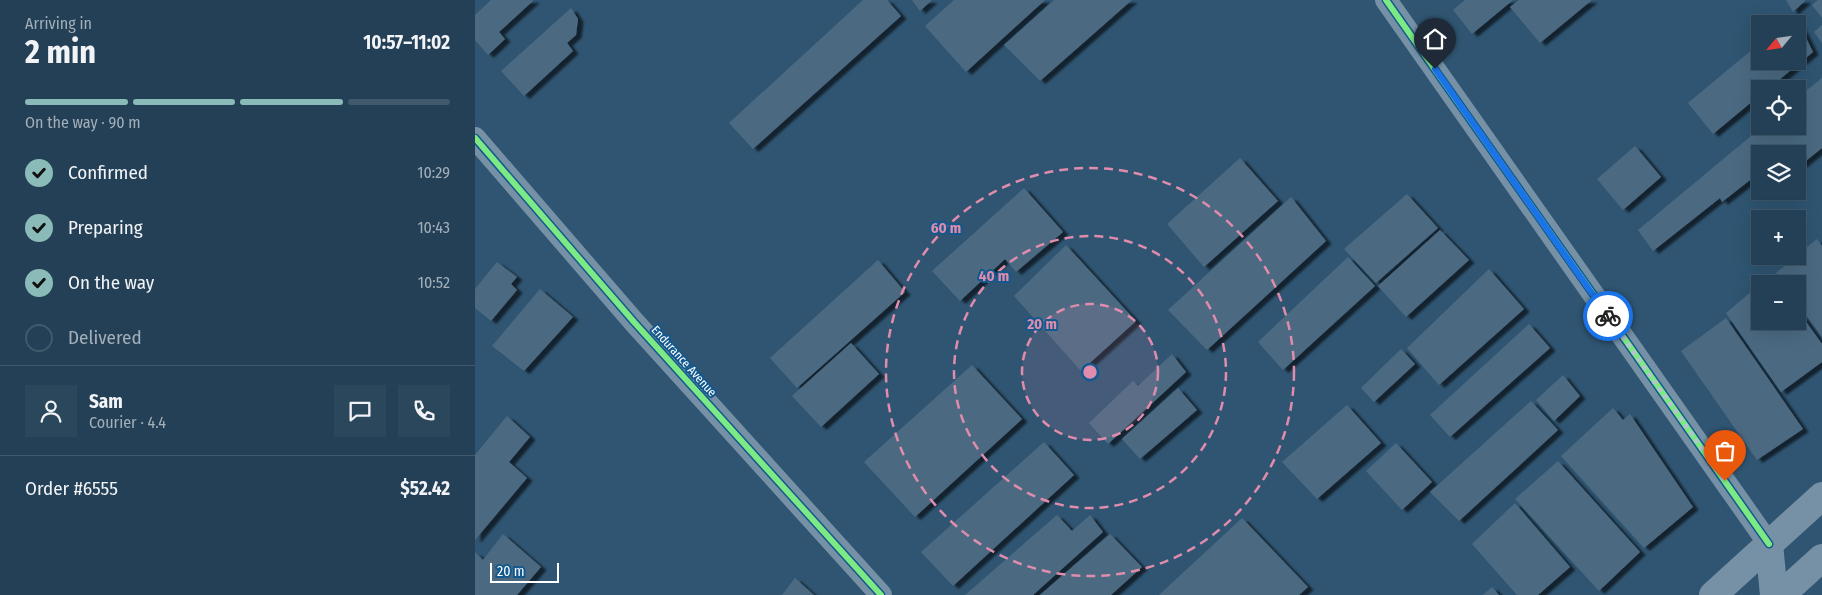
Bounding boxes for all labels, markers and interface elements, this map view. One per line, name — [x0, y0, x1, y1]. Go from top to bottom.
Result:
text: Arriving in — [25, 14, 92, 33]
north arrow — [1751, 15, 1806, 70]
map controls — [1751, 15, 1806, 330]
pin — [1414, 18, 1456, 69]
icon: home — [1421, 25, 1449, 53]
text: 10:57–11:02 — [363, 31, 450, 54]
text: 2 min — [25, 33, 96, 71]
button: locate — [1751, 80, 1806, 135]
text: On the way · 90 m — [25, 113, 141, 132]
button: layers — [1751, 145, 1806, 200]
icon: check — [25, 159, 53, 187]
text: Confirmed — [68, 161, 148, 184]
text: 10:29 — [417, 163, 450, 182]
button: + — [1751, 210, 1806, 265]
icon: check — [25, 214, 53, 242]
text: Preparing — [68, 216, 143, 239]
text: 10:43 — [417, 218, 450, 237]
text: 60 m — [931, 219, 961, 237]
text: 40 m — [979, 267, 1009, 285]
icon: check — [25, 269, 53, 297]
text: On the way — [68, 271, 154, 294]
text: 10:52 — [418, 273, 450, 292]
button: − — [1751, 275, 1806, 330]
courier — [1583, 291, 1633, 341]
icon: bike — [1594, 302, 1622, 330]
text: 20 m — [1026, 315, 1057, 333]
street label: Endurance Avenue — [649, 323, 719, 399]
text: Delivered — [68, 326, 142, 349]
centre of rings — [1081, 363, 1099, 381]
button: person — [25, 385, 77, 437]
button: chat — [334, 385, 386, 437]
button: phone — [398, 385, 450, 437]
text: Sam — [89, 390, 123, 413]
text: Courier · 4.4 — [89, 413, 166, 432]
pin — [1704, 430, 1746, 481]
icon: bag — [1711, 437, 1739, 465]
text: Order #6555 — [25, 477, 118, 500]
text: $52.42 — [400, 477, 450, 500]
scale bar — [490, 560, 559, 583]
text: 20 m — [497, 563, 525, 580]

